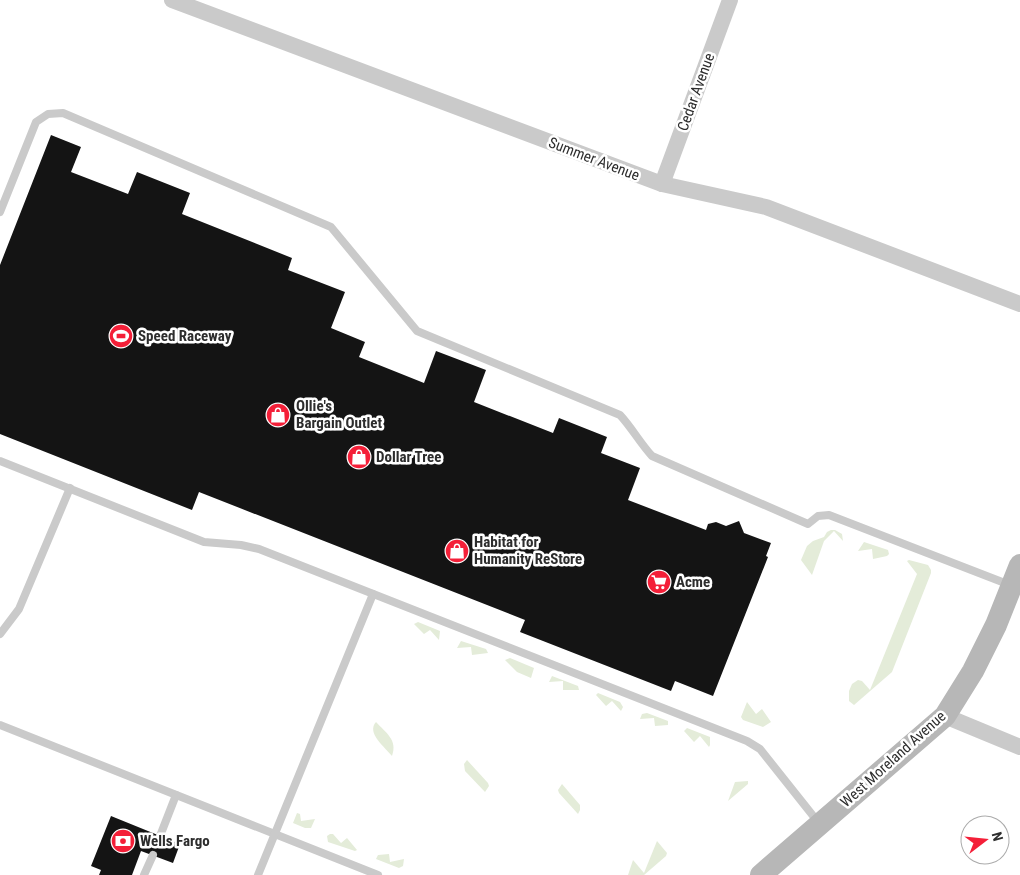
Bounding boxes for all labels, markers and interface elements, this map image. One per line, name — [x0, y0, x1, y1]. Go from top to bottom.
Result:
street label: Cedar Avenue — [674, 51, 718, 133]
street label: Summer Avenue — [546, 133, 642, 185]
sports icon: Speed Raceway — [108, 323, 134, 349]
place label: Speed Raceway — [138, 327, 232, 345]
place label: Ollie's Bargain Outlet — [296, 397, 383, 432]
shop icon: Ollie's Bargain Outlet — [265, 402, 291, 428]
shop icon: Dollar Tree — [346, 444, 372, 470]
place label: Dollar Tree — [376, 448, 441, 466]
place label: Habitat for Humanity ReStore — [474, 533, 582, 568]
shop icon: Habitat for Humanity ReStore — [444, 538, 470, 564]
supermarket icon: Acme — [646, 569, 672, 595]
place label: Acme — [676, 573, 710, 591]
street label: West Moreland Avenue — [837, 707, 949, 811]
north arrow — [960, 815, 1010, 865]
bank icon: Wells Fargo — [110, 828, 136, 854]
text: N — [989, 830, 1006, 843]
place label: Wells Fargo — [140, 832, 210, 850]

